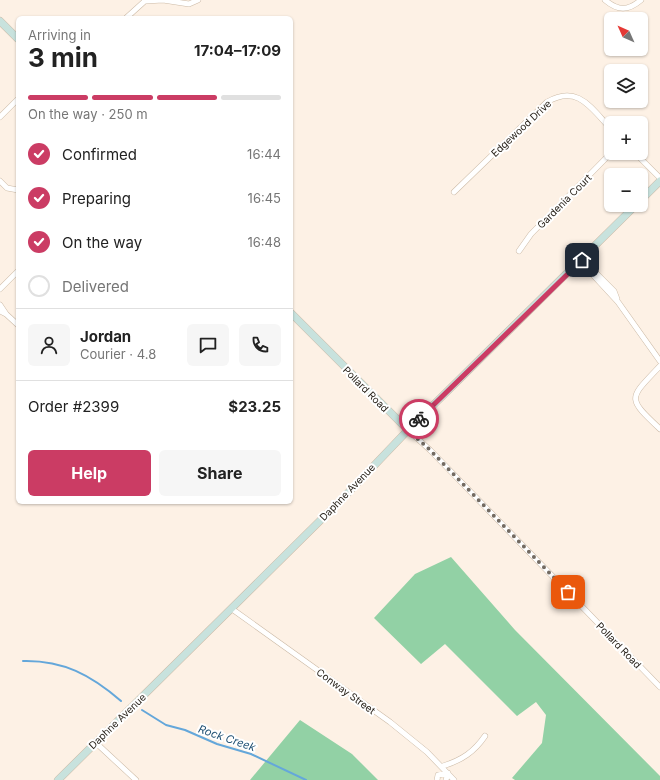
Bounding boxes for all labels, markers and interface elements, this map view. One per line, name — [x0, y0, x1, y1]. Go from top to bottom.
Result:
north arrow — [604, 12, 648, 56]
map controls — [604, 12, 648, 212]
text: Arriving in — [28, 27, 91, 43]
text: 17:04–17:09 — [194, 41, 281, 60]
text: 3 min — [28, 42, 98, 73]
button: layers — [604, 64, 648, 108]
street label: Edgewood Drive — [489, 97, 554, 159]
text: On the way · 250 m — [28, 106, 148, 122]
button: + — [604, 116, 648, 160]
icon: check — [28, 143, 50, 165]
text: Confirmed — [62, 145, 137, 164]
text: 16:44 — [247, 146, 281, 162]
button: − — [604, 168, 648, 212]
street label: Gardenia Court — [534, 171, 594, 231]
icon: check — [28, 187, 50, 209]
text: Preparing — [62, 189, 131, 208]
text: 16:45 — [248, 190, 281, 206]
icon: check — [28, 231, 50, 253]
text: On the way — [62, 233, 142, 252]
text: 16:48 — [247, 234, 281, 250]
pin — [565, 243, 599, 277]
icon: home — [571, 249, 593, 271]
text: Delivered — [62, 277, 129, 296]
button: person — [28, 324, 70, 366]
button: chat — [187, 324, 229, 366]
button: phone — [239, 324, 281, 366]
text: Jordan — [80, 327, 131, 346]
text: Courier · 4.8 — [80, 346, 156, 362]
street label: Pollard Road — [341, 364, 391, 414]
text: Order #2399 — [28, 397, 119, 416]
text: $23.25 — [228, 397, 281, 416]
courier — [399, 399, 439, 439]
icon: bike — [408, 408, 430, 430]
button: Help — [28, 450, 151, 496]
button: Share — [159, 450, 281, 496]
street label: Daphne Avenue — [317, 461, 377, 523]
pin — [551, 575, 585, 609]
icon: bag — [557, 581, 579, 603]
street label: Pollard Road — [594, 619, 644, 671]
street label: Conway Street — [314, 666, 378, 717]
street label: Daphne Avenue — [86, 691, 148, 751]
water label: Rock Creek — [197, 722, 258, 755]

